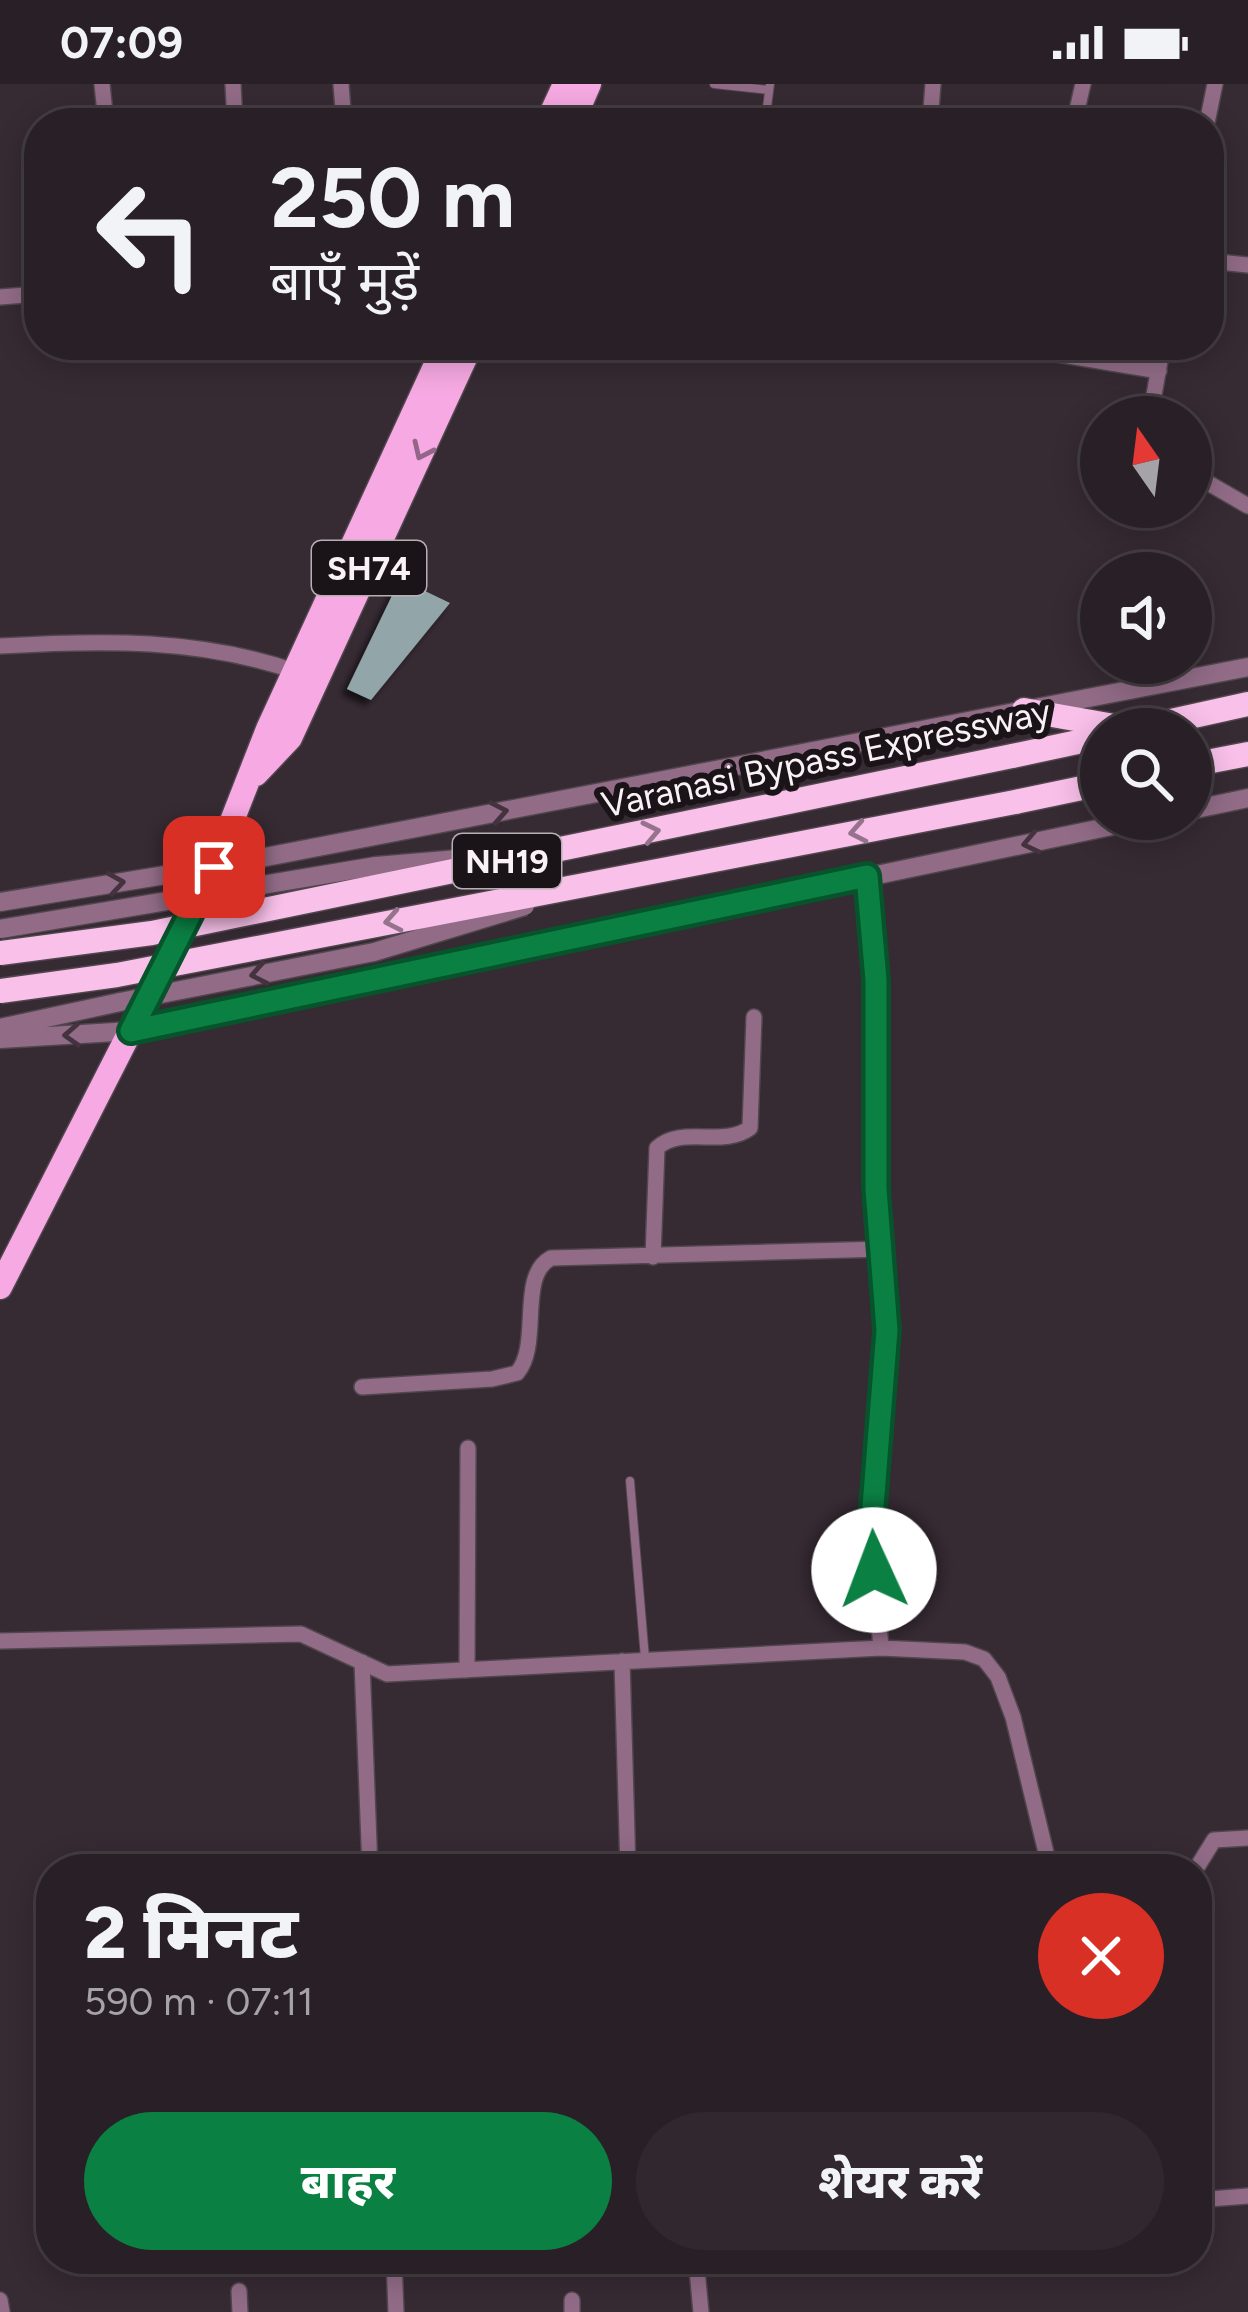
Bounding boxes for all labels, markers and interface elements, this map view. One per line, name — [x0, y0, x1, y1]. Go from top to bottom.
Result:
text: 07:09 — [60, 15, 183, 69]
text: 250 m — [270, 147, 515, 248]
icon: left — [72, 156, 228, 312]
text: बाएँ मुड़ें — [270, 249, 419, 314]
north arrow — [1080, 396, 1212, 528]
map controls — [1080, 396, 1212, 840]
one-way arrow — [413, 439, 437, 460]
road number: SH74 — [312, 541, 426, 595]
button: sound — [1080, 552, 1212, 684]
street label: Varanasi Bypass Expressway — [598, 689, 1054, 827]
button: search — [1080, 708, 1212, 840]
one-way arrow — [489, 800, 509, 826]
pin — [163, 816, 265, 918]
one-way arrow — [849, 818, 869, 844]
one-way arrow — [641, 820, 661, 845]
one-way arrow — [1021, 829, 1041, 854]
icon: arrive — [181, 834, 247, 900]
road number: NH19 — [453, 834, 561, 888]
one-way arrow — [105, 872, 125, 897]
one-way arrow — [383, 907, 403, 933]
one-way arrow — [250, 961, 270, 986]
one-way arrow — [62, 1021, 81, 1047]
position arrow — [811, 1507, 937, 1633]
text: 2 मिनट — [84, 1890, 298, 1976]
button: close — [1038, 1893, 1164, 2019]
text: 590 m · 07:11 — [84, 1978, 314, 2025]
button: बाहर — [84, 2112, 612, 2250]
button: शेयर करें — [636, 2112, 1164, 2250]

